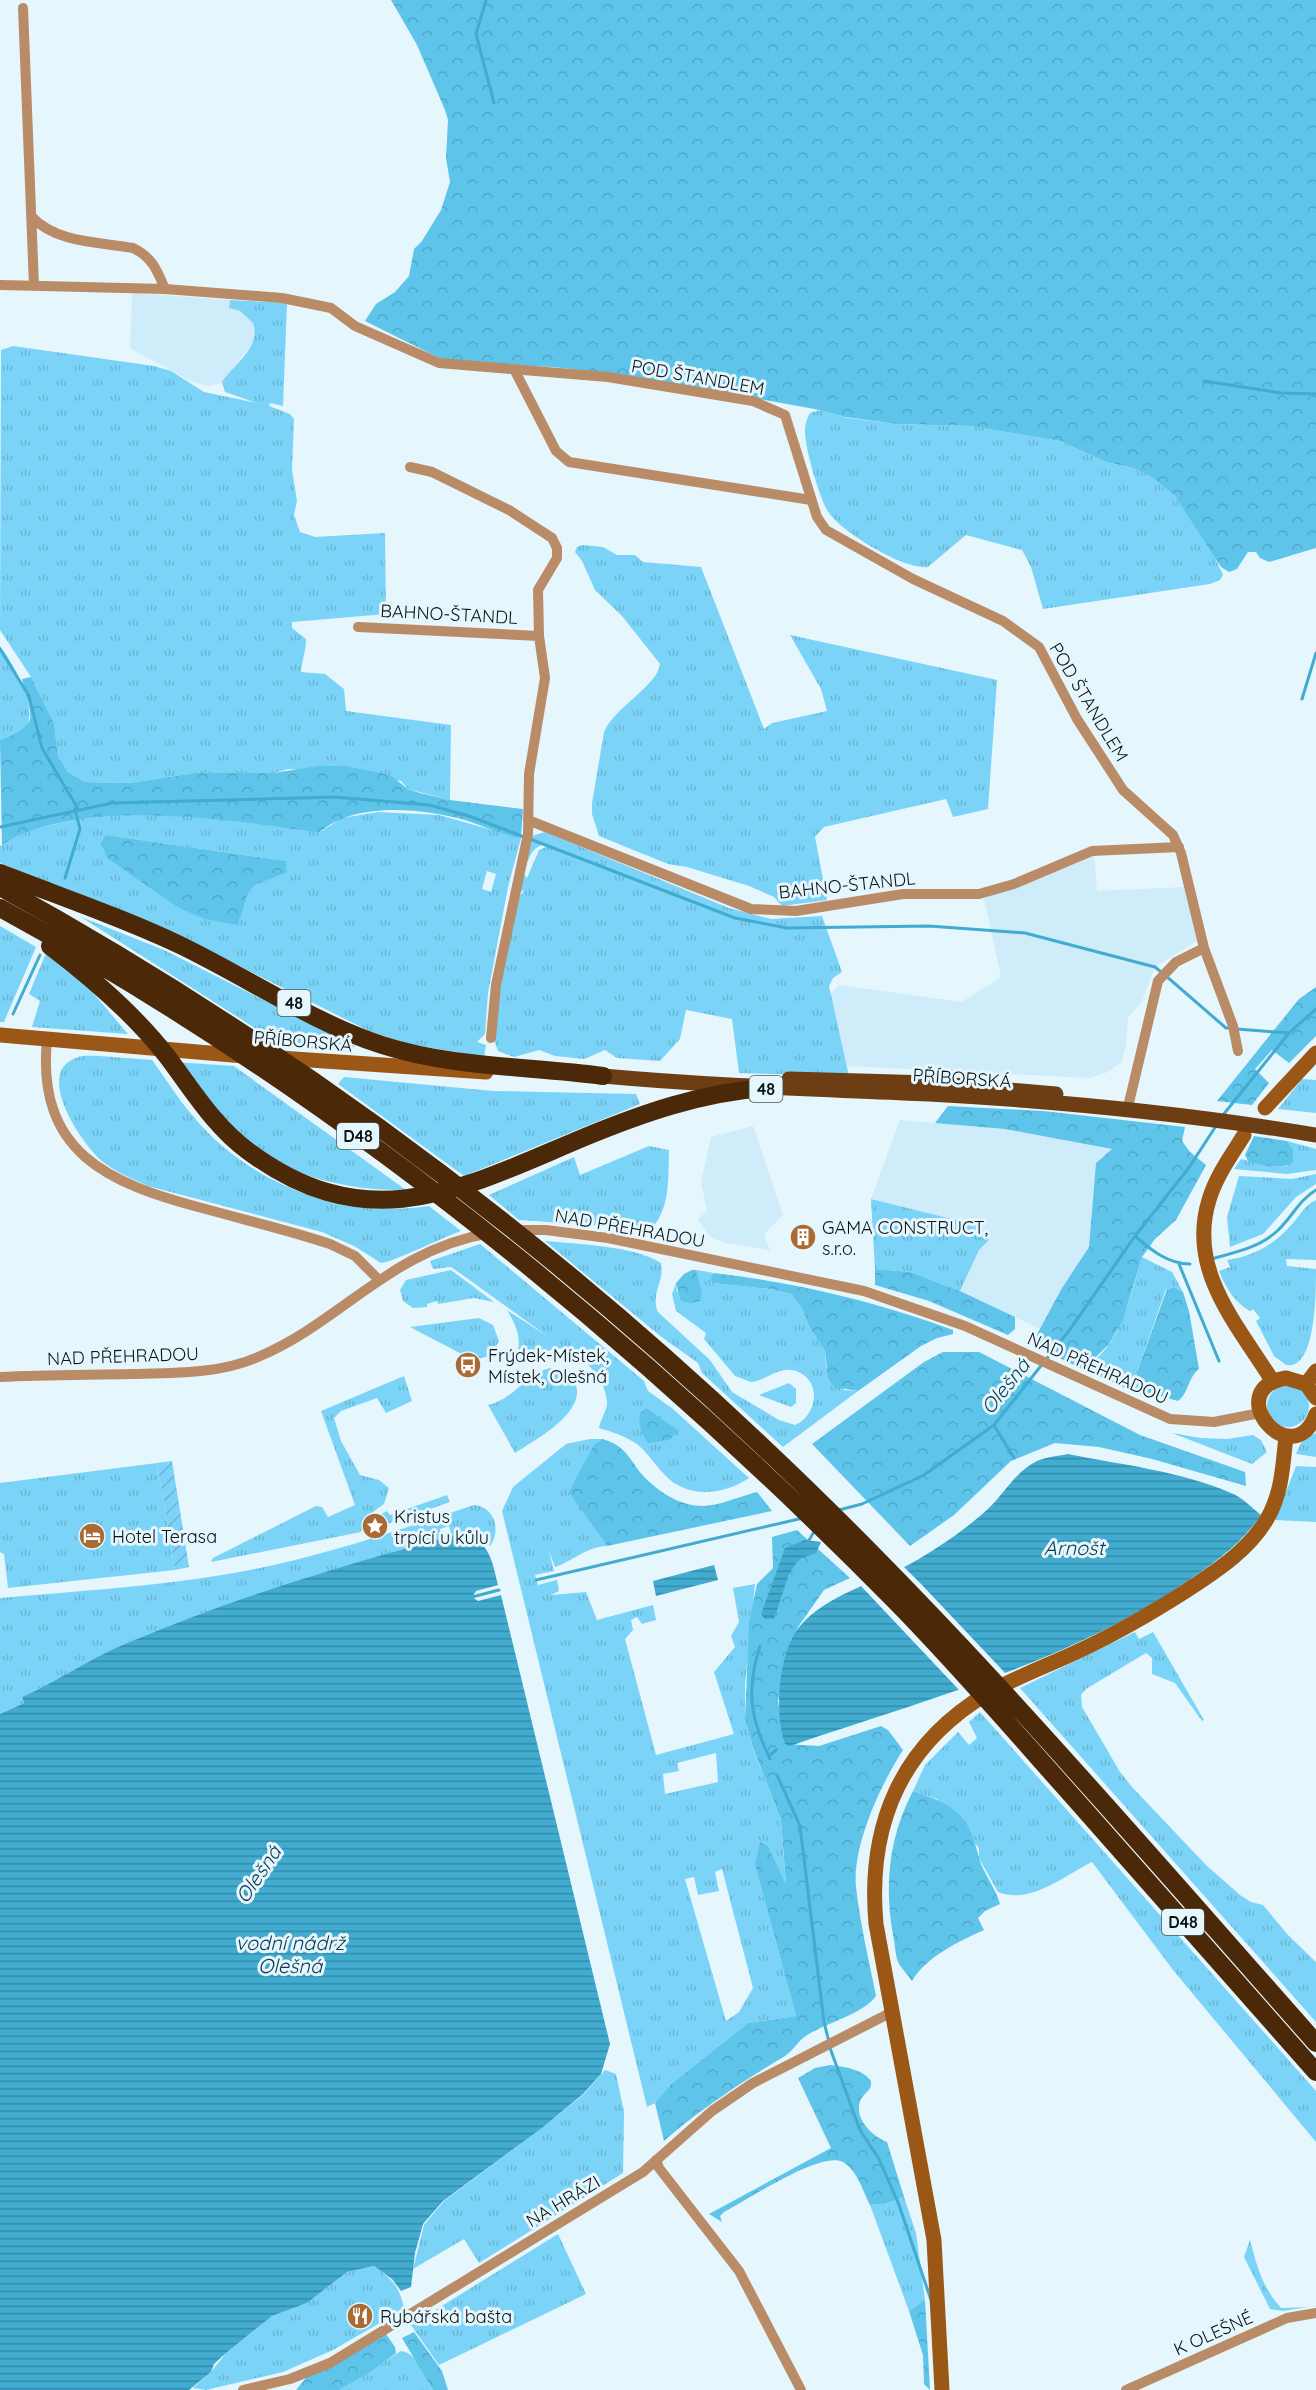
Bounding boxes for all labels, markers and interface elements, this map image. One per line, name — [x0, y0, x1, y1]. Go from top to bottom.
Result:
street label: POD ŠTANDLEM — [630, 354, 766, 400]
street label: BAHNO-ŠTANDL — [380, 599, 519, 629]
street label: POD ŠTANDLEM — [1044, 638, 1134, 766]
street label: BAHNO-ŠTANDL — [777, 866, 917, 904]
road number: 48 — [278, 990, 310, 1016]
street label: PŘÍBORSKÁ — [253, 1025, 354, 1057]
street label: PŘÍBORSKÁ — [912, 1063, 1012, 1093]
road number: 48 — [750, 1076, 783, 1102]
road number: D48 — [337, 1123, 379, 1149]
street label: NAD PŘEHRADOU — [553, 1203, 707, 1253]
place label: GAMA CONSTRUCT, s.r.o. — [822, 1216, 988, 1260]
building icon: GAMA CONSTRUCT, s.r.o. — [788, 1222, 818, 1252]
street label: NAD PŘEHRADOU — [1024, 1327, 1172, 1409]
street label: NAD PŘEHRADOU — [47, 1342, 199, 1370]
place label: Frýdek-Místek, Místek, Olešná — [488, 1344, 609, 1388]
bus stop icon: Frýdek-Místek, Místek, Olešná — [453, 1350, 483, 1380]
water label: Olešná — [975, 1352, 1036, 1419]
place label: Kristus trpící u kůlu — [394, 1505, 489, 1549]
place icon: Kristus trpící u kůlu — [360, 1511, 390, 1541]
hotel icon: Hotel Terasa — [77, 1521, 107, 1551]
place label: Hotel Terasa — [112, 1525, 217, 1548]
water label: Arnošt — [1044, 1535, 1106, 1560]
water label: Olešná — [230, 1839, 287, 1908]
road number: D48 — [1162, 1909, 1204, 1935]
water label: vodní nádrž Olešná — [235, 1930, 347, 1978]
street label: NA HRÁZI — [522, 2170, 604, 2232]
restaurant icon: Rybářská bašta — [345, 2301, 375, 2331]
place label: Rybářská bašta — [380, 2305, 512, 2328]
street label: K OLEŠNÉ — [1170, 2305, 1256, 2361]

